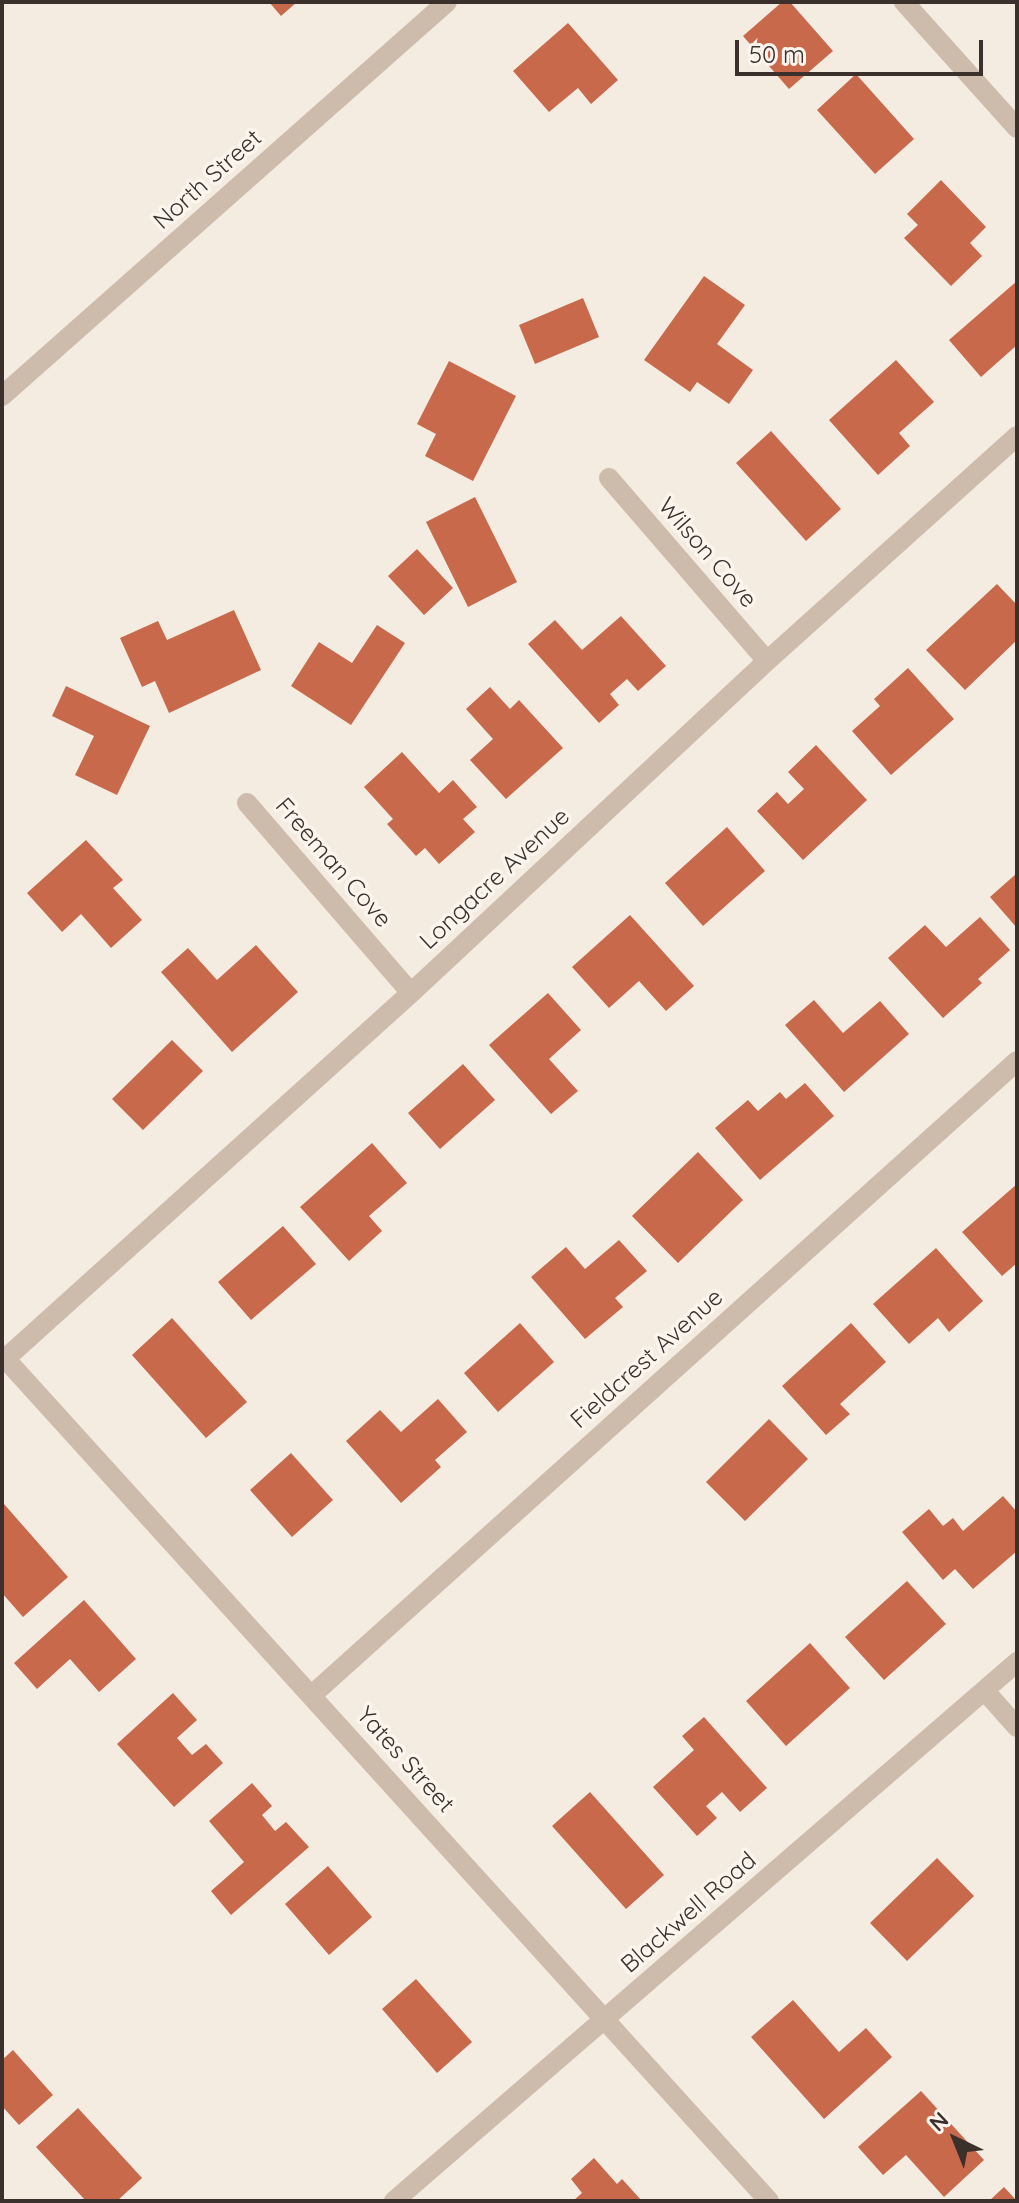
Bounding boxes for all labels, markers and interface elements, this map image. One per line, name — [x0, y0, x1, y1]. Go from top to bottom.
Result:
scale bar — [739, 24, 987, 74]
text: 50 m — [749, 39, 805, 69]
street label: North Street — [148, 124, 268, 236]
street label: Wilson Cove — [651, 492, 763, 614]
street label: Freeman Cove — [269, 792, 397, 934]
street label: Longacre Avenue — [414, 802, 576, 956]
street label: Fieldcrest Avenue — [565, 1283, 729, 1435]
street label: Yates Street — [350, 1701, 460, 1819]
street label: Blackwell Road — [616, 1846, 762, 1980]
north arrow — [915, 2099, 995, 2179]
text: N — [923, 2106, 954, 2137]

